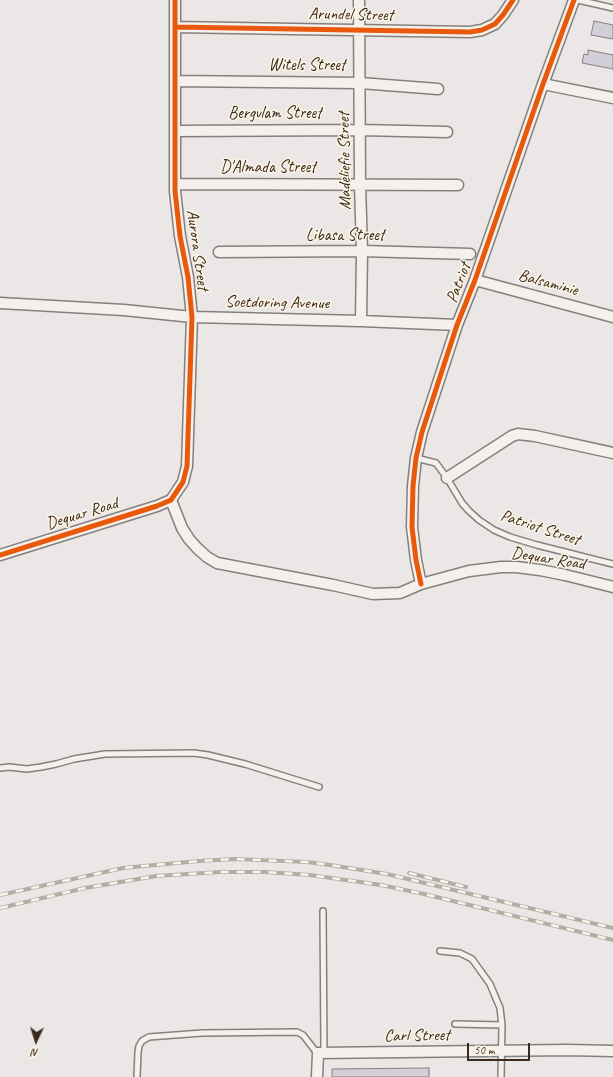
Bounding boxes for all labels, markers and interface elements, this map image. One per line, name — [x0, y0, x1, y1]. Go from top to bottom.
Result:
street label: Arundel Street — [309, 4, 393, 26]
street label: Witels Street — [269, 56, 345, 76]
street label: Bergvlam Street — [228, 104, 322, 124]
street label: Madeliefie Street — [334, 112, 356, 210]
street label: D'Almada Street — [220, 158, 316, 178]
street label: Aurora Street — [181, 208, 213, 292]
street label: Libasa Street — [306, 226, 384, 246]
street label: Patriot — [442, 260, 476, 306]
street label: Balsaminie — [516, 265, 580, 301]
street label: Soetdoring Avenue — [225, 292, 329, 314]
street label: Dequar Road — [44, 493, 120, 535]
street label: Patriot Street — [498, 506, 582, 550]
street label: Dequar Road — [510, 543, 586, 575]
north arrow — [16, 1021, 56, 1061]
street label: Carl Street — [384, 1025, 450, 1047]
scale bar — [469, 1035, 532, 1061]
text: 50 m — [474, 1042, 494, 1058]
text: N — [31, 1046, 39, 1060]

